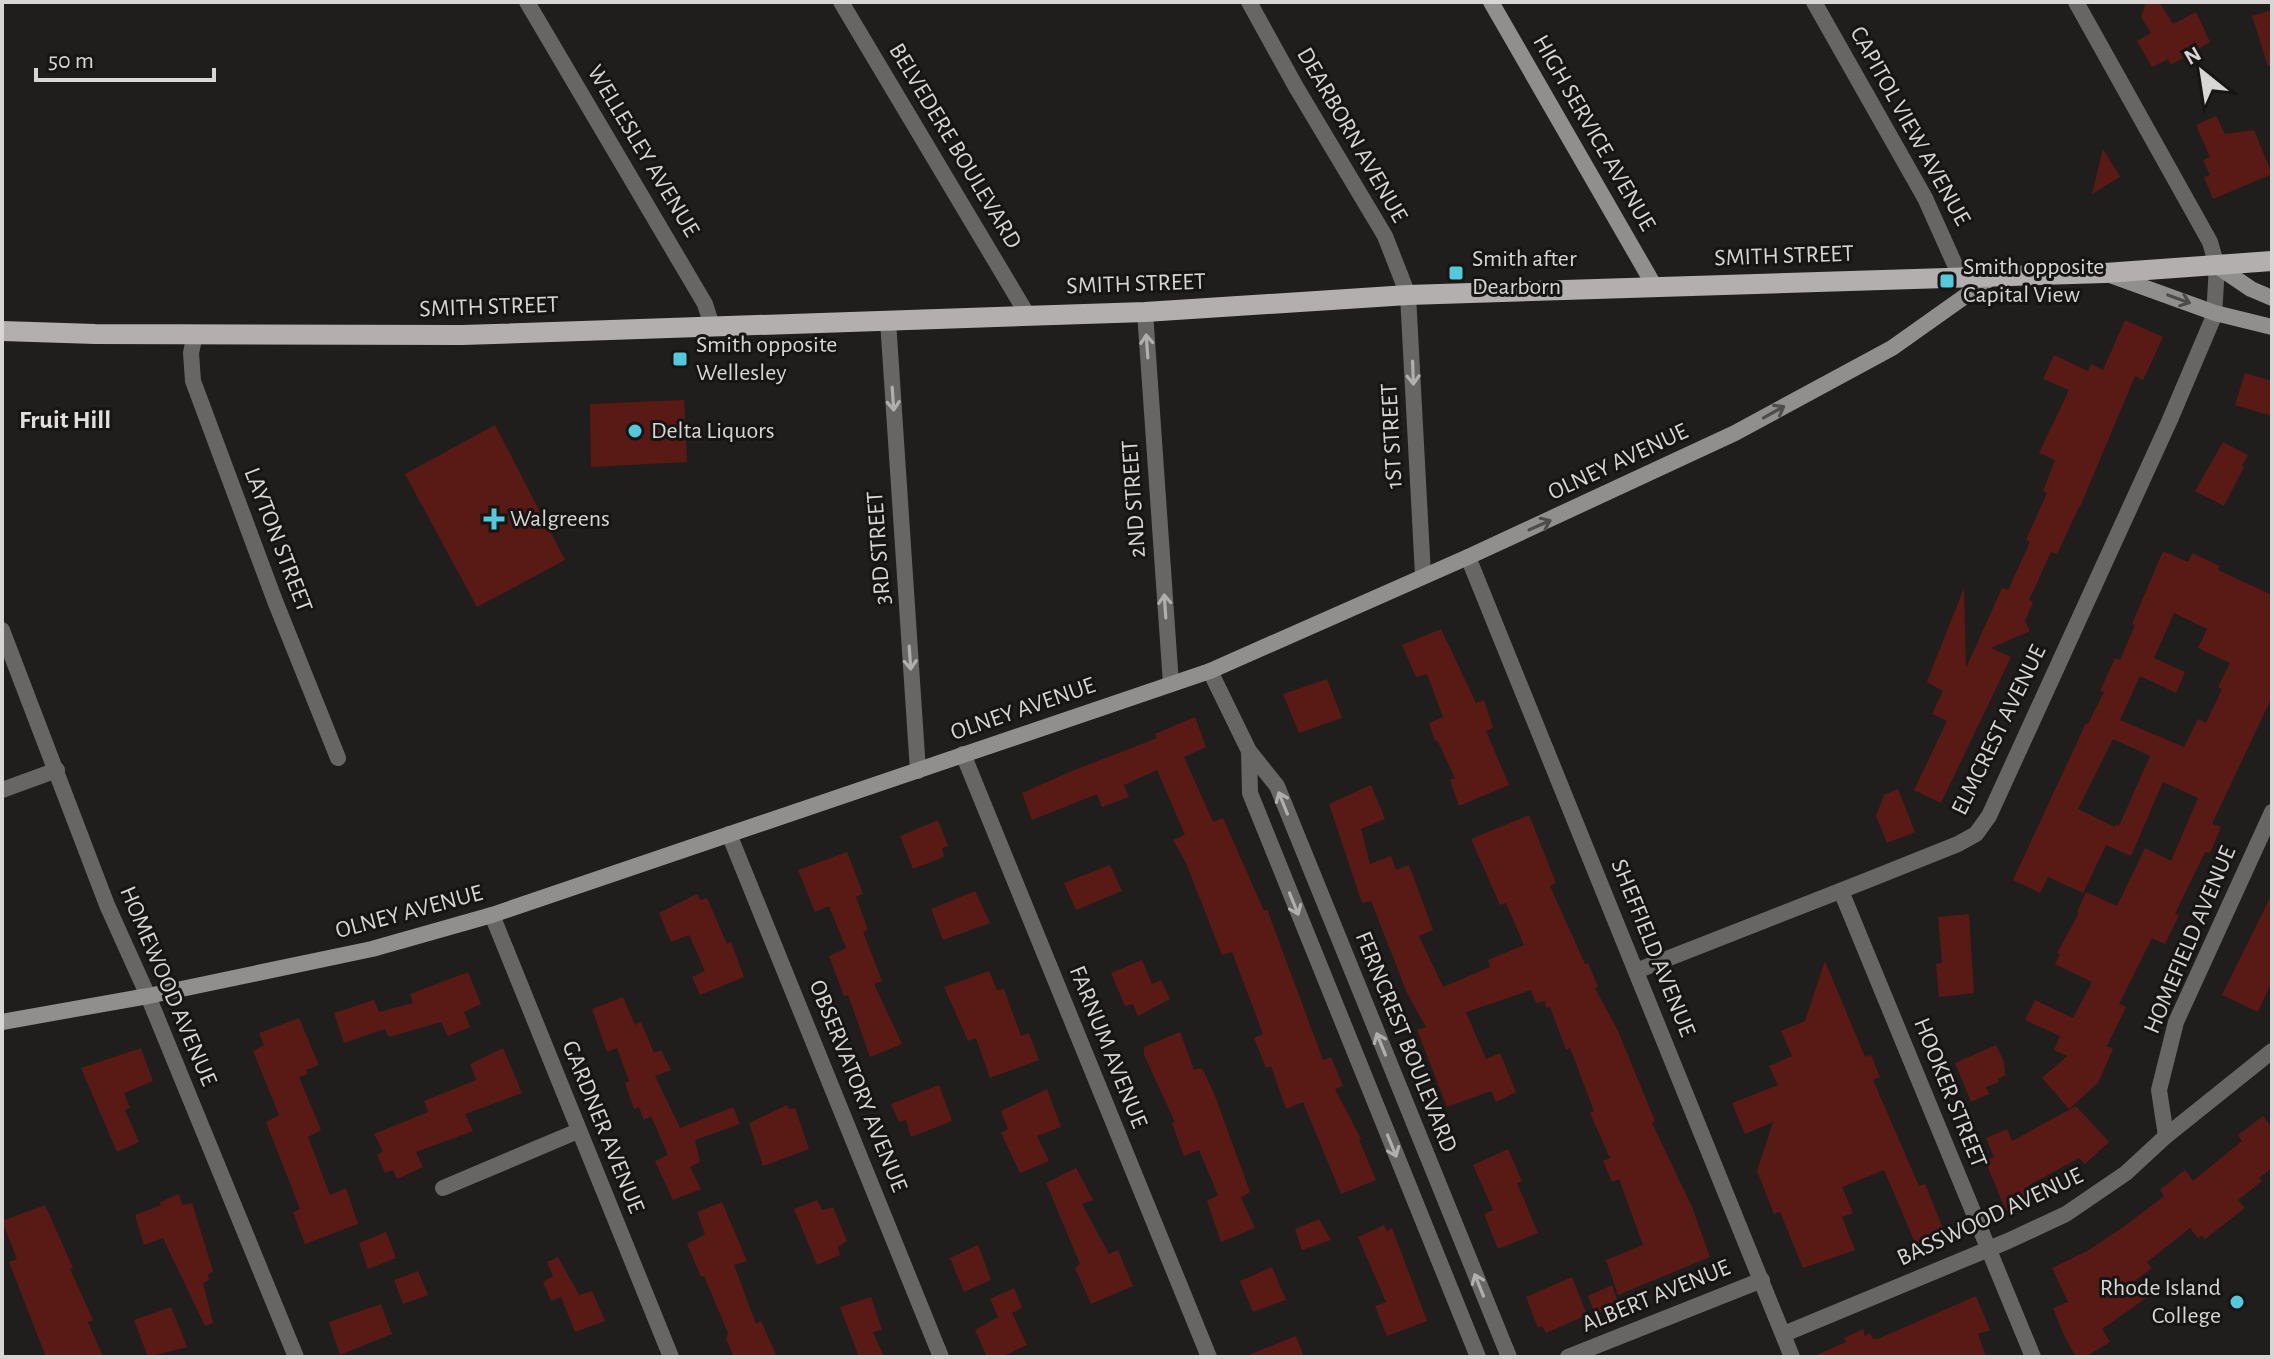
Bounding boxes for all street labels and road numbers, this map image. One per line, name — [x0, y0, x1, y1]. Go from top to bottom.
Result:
street label: CAPITOL VIEW AVENUE — [1845, 23, 1975, 230]
street label: HIGH SERVICE AVENUE — [1528, 31, 1660, 235]
street label: BELVEDERE BOULEVARD — [884, 39, 1026, 253]
street label: DEARBORN AVENUE — [1292, 43, 1412, 227]
street label: WELLESLEY AVENUE — [582, 61, 704, 241]
street label: SMITH STREET — [1714, 242, 1854, 270]
street label: SMITH STREET — [1066, 270, 1206, 298]
street label: SMITH STREET — [419, 293, 559, 321]
street label: 1ST STREET — [1377, 382, 1407, 489]
street label: OLNEY AVENUE — [1544, 419, 1692, 505]
street label: 2ND STREET — [1118, 439, 1150, 559]
street label: LAYTON STREET — [239, 464, 317, 616]
street label: 3RD STREET — [863, 490, 895, 605]
street label: ELMCREST AVENUE — [1947, 641, 2051, 819]
street label: OLNEY AVENUE — [948, 673, 1099, 745]
street label: HOMEFIELD AVENUE — [2140, 842, 2240, 1037]
street label: SHEFFIELD AVENUE — [1606, 856, 1700, 1041]
street label: OLNEY AVENUE — [333, 881, 486, 943]
street label: HOMEWOOD AVENUE — [115, 883, 221, 1090]
street label: FERNCREST BOULEVARD — [1351, 928, 1461, 1156]
street label: FARNUM AVENUE — [1065, 962, 1152, 1132]
street label: OBSERVATORY AVENUE — [805, 977, 912, 1196]
street label: HOOKER STREET — [1909, 1015, 1991, 1172]
street label: GARDNER AVENUE — [557, 1037, 649, 1217]
street label: BASSWOOD AVENUE — [1893, 1163, 2087, 1271]
street label: ALBERT AVENUE — [1578, 1255, 1734, 1337]

